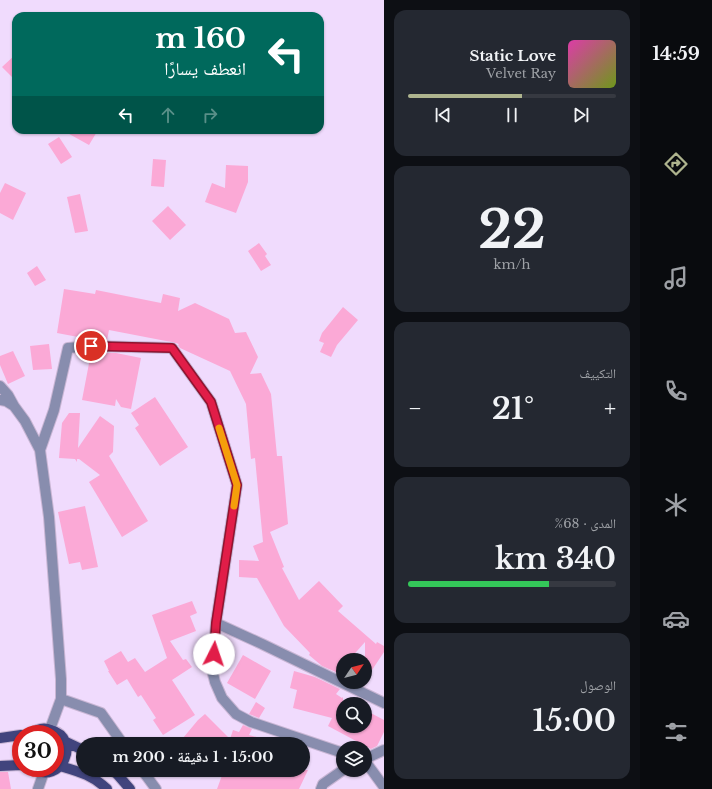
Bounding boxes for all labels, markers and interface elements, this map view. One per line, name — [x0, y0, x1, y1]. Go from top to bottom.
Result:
text: 160 m — [155, 21, 246, 56]
icon: left — [260, 28, 312, 80]
text: 14:59 — [652, 43, 700, 65]
text: Static Love — [470, 46, 556, 65]
text: انعطف يسارًا — [164, 58, 246, 80]
text: Velvet Ray — [486, 65, 556, 82]
icon: left — [115, 104, 137, 126]
icon: ahead — [157, 104, 179, 126]
icon: right — [199, 104, 221, 126]
icon: previous — [432, 104, 454, 126]
icon: pause — [501, 104, 523, 126]
icon: next — [570, 104, 592, 126]
icon: directions — [662, 150, 690, 178]
text: 22 — [478, 198, 546, 262]
text: km/h — [494, 256, 530, 273]
icon: music — [662, 264, 690, 292]
pin — [74, 329, 108, 363]
icon: arrive — [80, 335, 102, 357]
text: التكييف — [580, 365, 616, 382]
icon: phone — [662, 377, 690, 405]
text: 21° — [492, 390, 534, 427]
text: − — [408, 395, 422, 422]
text: + — [604, 395, 616, 422]
icon: climate — [662, 491, 690, 519]
text: المدى · 68% — [554, 515, 616, 532]
text: 340 km — [495, 540, 616, 577]
icon: car — [662, 605, 690, 633]
position arrow — [193, 633, 235, 675]
north arrow — [336, 653, 372, 689]
map controls — [336, 653, 372, 777]
text: الوصول — [580, 677, 616, 694]
button: search — [336, 697, 372, 733]
text: 15:00 — [532, 702, 616, 739]
icon: filters — [662, 718, 690, 746]
speed limit sign: 30 — [12, 725, 64, 777]
button: layers — [336, 741, 372, 777]
text: 15:00 · 1 دقيقة · 200 m — [112, 747, 274, 766]

